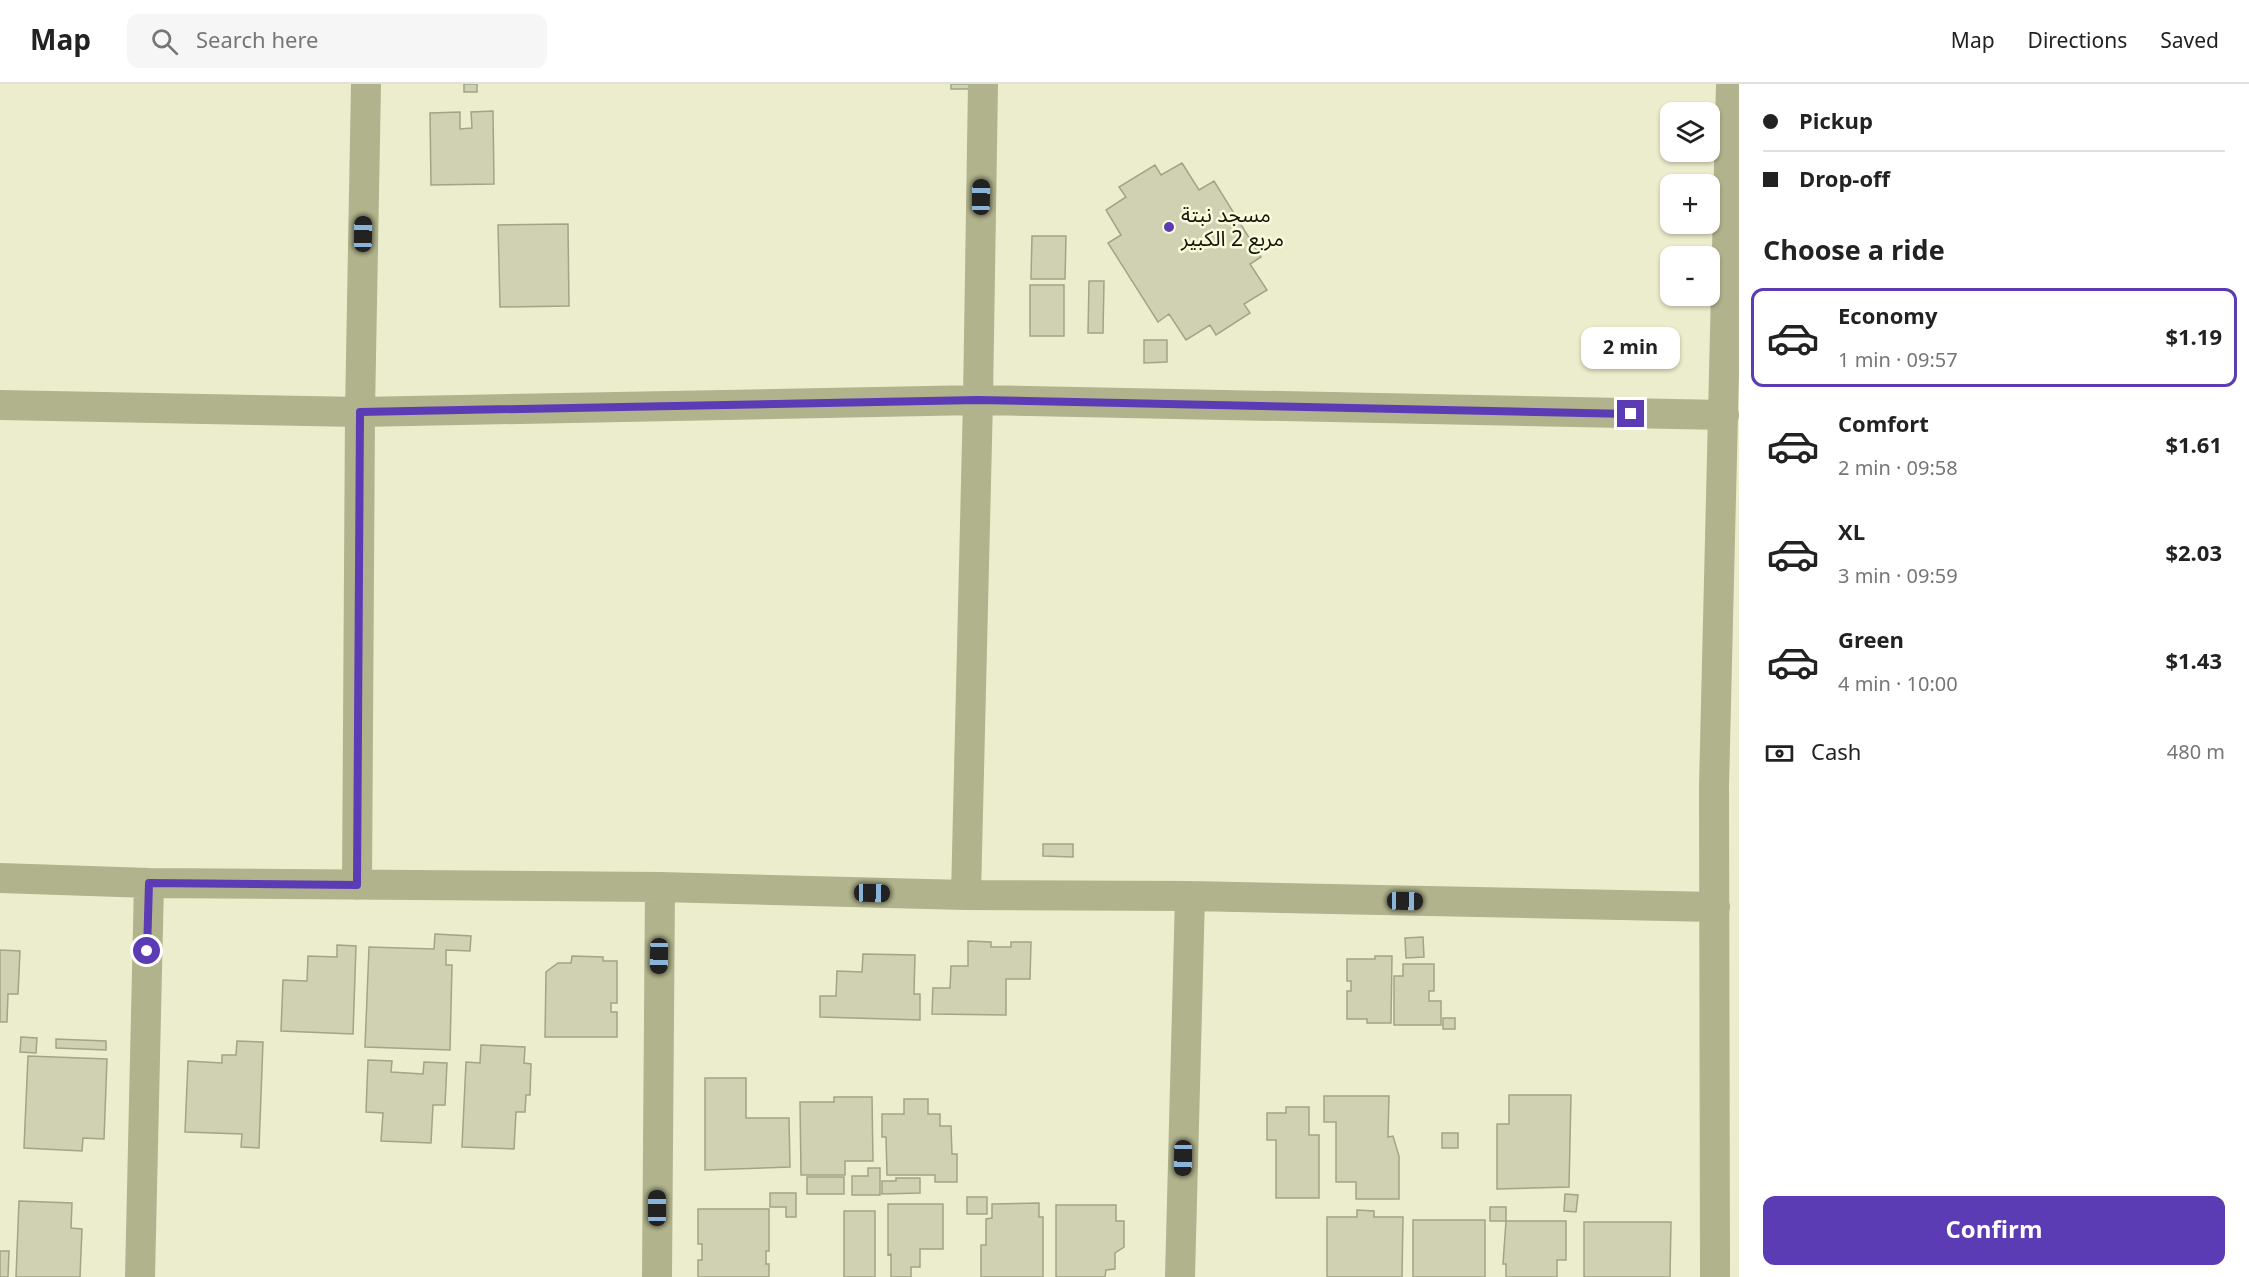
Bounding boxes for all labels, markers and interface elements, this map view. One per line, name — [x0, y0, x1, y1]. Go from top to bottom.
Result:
text: Map — [30, 12, 91, 71]
search box — [127, 14, 547, 68]
text: Search here — [196, 18, 318, 64]
text: Map — [1951, 19, 1995, 63]
text: Directions — [2028, 19, 2127, 63]
text: Saved — [2160, 19, 2219, 63]
icon: search — [148, 25, 181, 58]
text: Pickup — [1799, 99, 1873, 145]
map controls — [1660, 102, 1720, 306]
button: layers — [1660, 102, 1720, 162]
text: Drop-off — [1799, 157, 1890, 203]
button: + — [1660, 174, 1720, 234]
car — [972, 179, 990, 215]
place label: مسجد نبتة مربع 2 الكبير — [1180, 193, 1284, 261]
car — [354, 216, 372, 252]
marker: مسجد نبتة مربع 2 الكبير — [1162, 220, 1176, 234]
text: Choose a ride — [1763, 223, 1945, 280]
button: − — [1660, 246, 1720, 306]
text: Economy — [1838, 294, 1937, 340]
icon: car — [1766, 311, 1820, 365]
text: $1.19 — [2165, 315, 2222, 361]
callout: 2 min — [1582, 327, 1680, 369]
text: 2 min — [1603, 327, 1658, 369]
text: 1 min · 09:57 — [1838, 340, 1958, 382]
route end — [1617, 400, 1644, 427]
text: Comfort — [1838, 402, 1929, 448]
icon: car — [1766, 419, 1820, 473]
text: $1.61 — [2165, 423, 2222, 469]
text: 2 min · 09:58 — [1838, 448, 1958, 490]
text: XL — [1838, 510, 1865, 556]
icon: car — [1766, 527, 1820, 581]
text: $2.03 — [2165, 531, 2222, 577]
text: 3 min · 09:59 — [1838, 556, 1958, 598]
text: Green — [1838, 618, 1904, 664]
icon: car — [1766, 635, 1820, 689]
text: $1.43 — [2165, 639, 2222, 685]
text: 4 min · 10:00 — [1838, 664, 1958, 706]
text: Cash — [1811, 730, 1861, 776]
text: 480 m — [2167, 732, 2225, 774]
icon: cash — [1763, 737, 1796, 770]
car — [854, 884, 890, 902]
car — [1387, 892, 1423, 910]
route start — [133, 937, 160, 964]
car — [650, 938, 668, 974]
car — [1174, 1140, 1192, 1176]
car — [648, 1190, 666, 1226]
button: Confirm — [1763, 1196, 2225, 1265]

